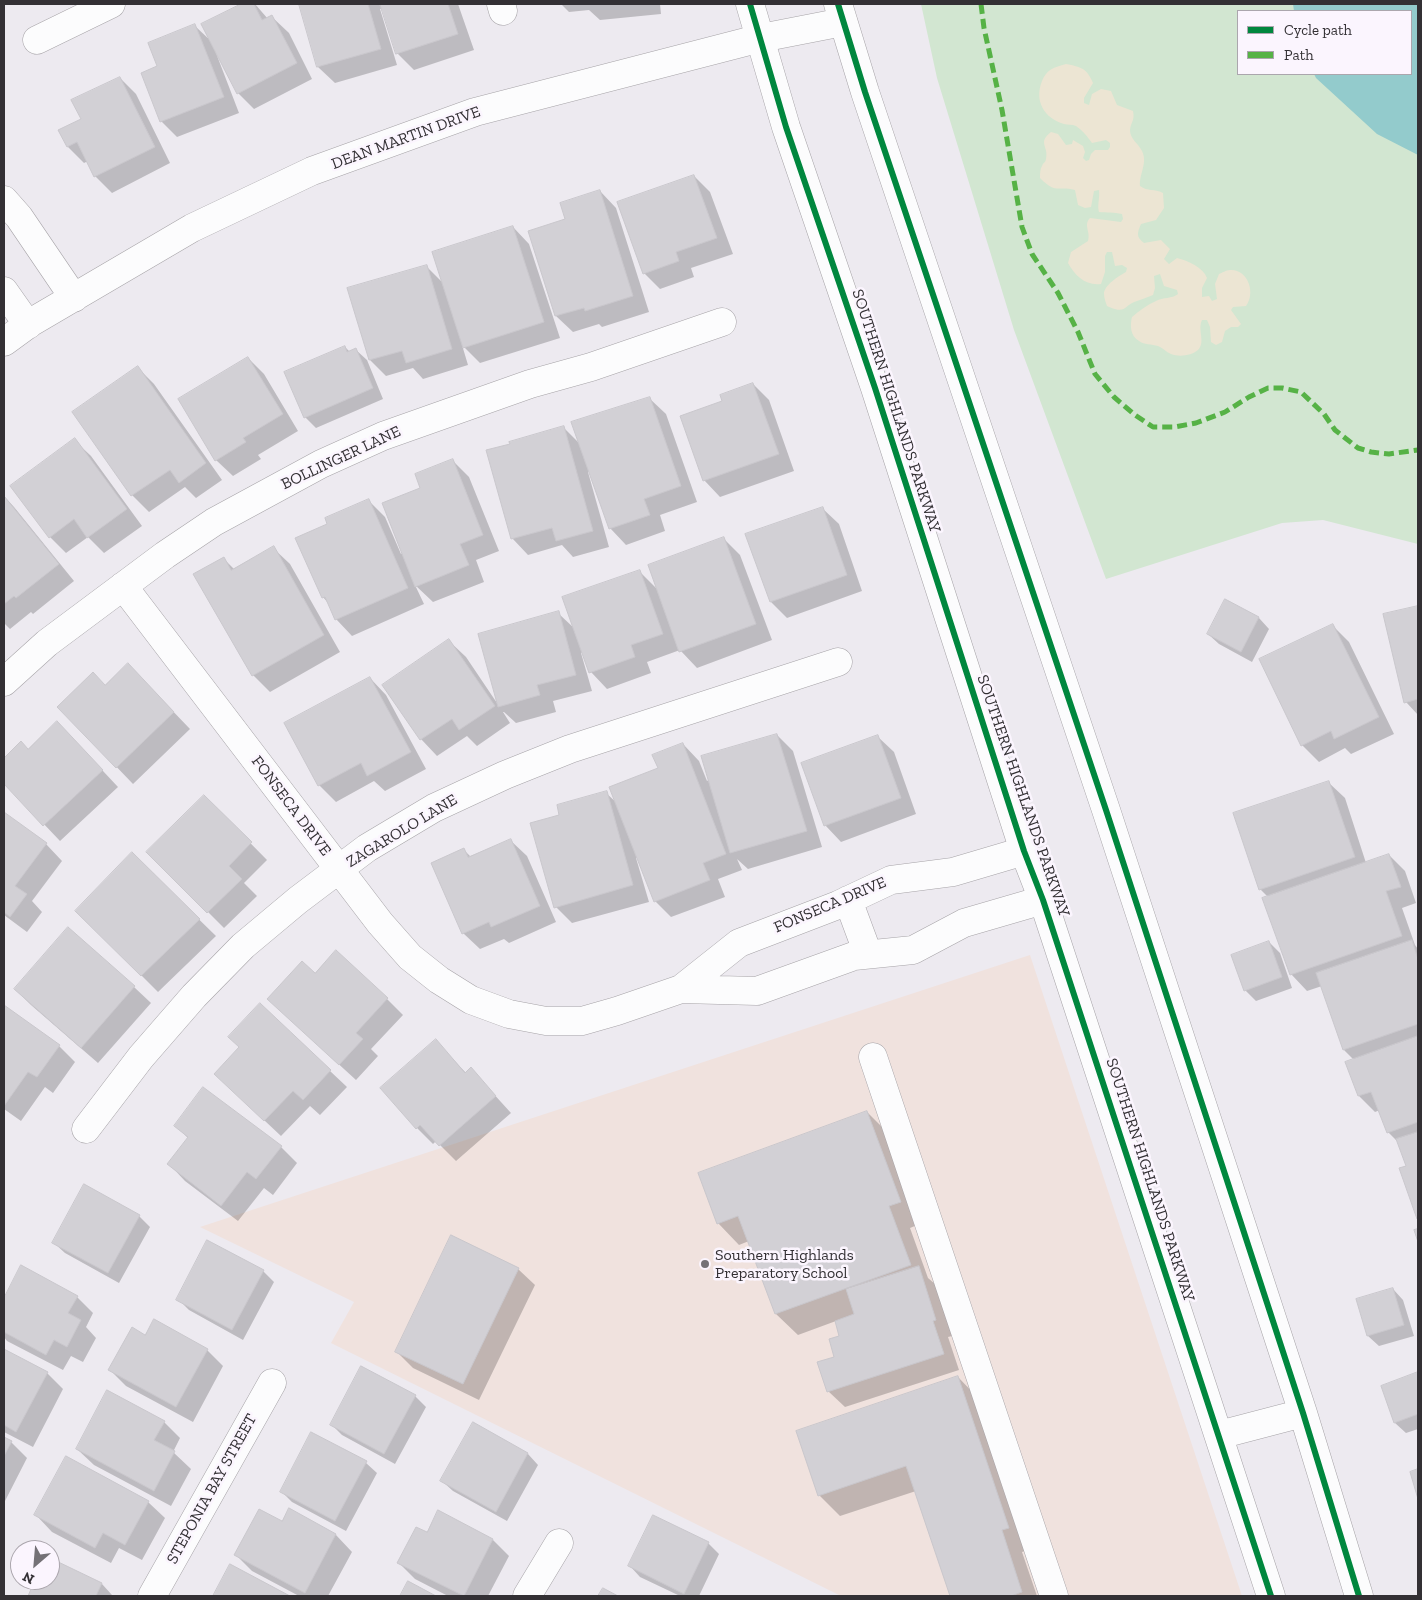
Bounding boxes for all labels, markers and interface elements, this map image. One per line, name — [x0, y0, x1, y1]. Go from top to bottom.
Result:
legend — [1237, 10, 1412, 75]
text: Cycle path — [1284, 21, 1352, 39]
text: Path — [1284, 46, 1314, 64]
street label: DEAN MARTIN DRIVE — [329, 102, 483, 174]
street label: SOUTHERN HIGHLANDS PARKWAY — [848, 287, 944, 535]
street label: BOLLINGER LANE — [278, 422, 404, 494]
street label: SOUTHERN HIGHLANDS PARKWAY — [972, 672, 1074, 920]
street label: FONSECA DRIVE — [247, 752, 335, 860]
street label: ZAGAROLO LANE — [343, 790, 461, 872]
street label: FONSECA DRIVE — [771, 873, 889, 937]
street label: SOUTHERN HIGHLANDS PARKWAY — [1102, 1056, 1198, 1304]
place label: Southern Highlands Preparatory School — [715, 1245, 854, 1283]
marker: Southern Highlands Preparatory School — [699, 1258, 711, 1270]
street label: STEPONIA BAY STREET — [163, 1411, 261, 1567]
north arrow — [10, 1540, 60, 1590]
text: N — [20, 1568, 37, 1588]

